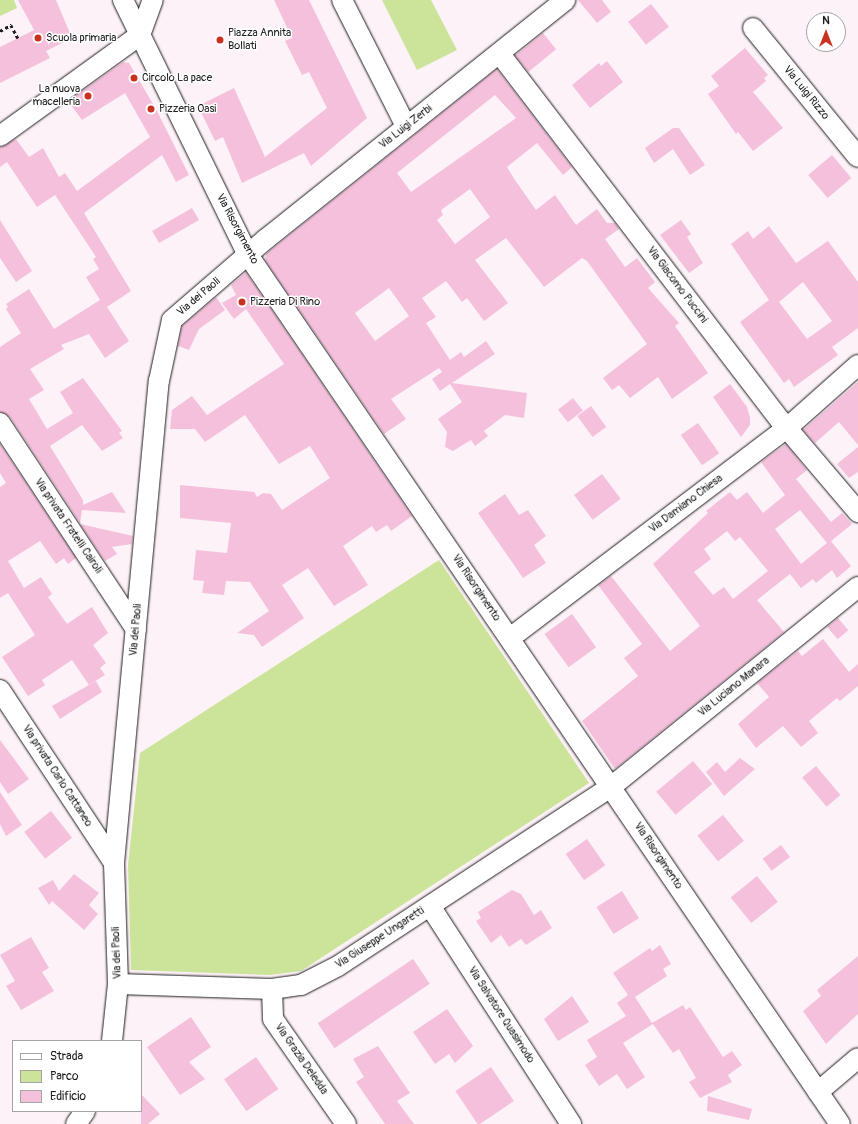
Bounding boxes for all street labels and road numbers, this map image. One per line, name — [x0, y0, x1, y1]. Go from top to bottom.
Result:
street label: Via Luigi Rizzo — [780, 63, 832, 123]
street label: Via Luigi Zerbi — [377, 102, 435, 152]
street label: Via Risorgimento — [213, 192, 261, 266]
street label: Via Giacomo Puccini — [644, 244, 710, 326]
street label: Via dei Paoli — [175, 275, 223, 319]
street label: Via Damiano Chiesa — [647, 472, 725, 536]
street label: Via privata Fratelli Cairoli — [31, 476, 105, 576]
street label: Via Risorgimento — [449, 552, 503, 624]
street label: Via dei Paoli — [127, 603, 145, 657]
street label: Via Luciano Manara — [696, 654, 772, 720]
street label: Via privata Carlo Cattaneo — [19, 723, 95, 829]
street label: Via Risorgimento — [631, 820, 685, 892]
street label: Via Giuseppe Ungaretti — [333, 904, 427, 972]
street label: Via dei Paoli — [109, 927, 125, 979]
street label: Via Salvatore Quasimodo — [465, 964, 537, 1066]
street label: Via Grazia Deledda — [272, 1021, 330, 1097]

